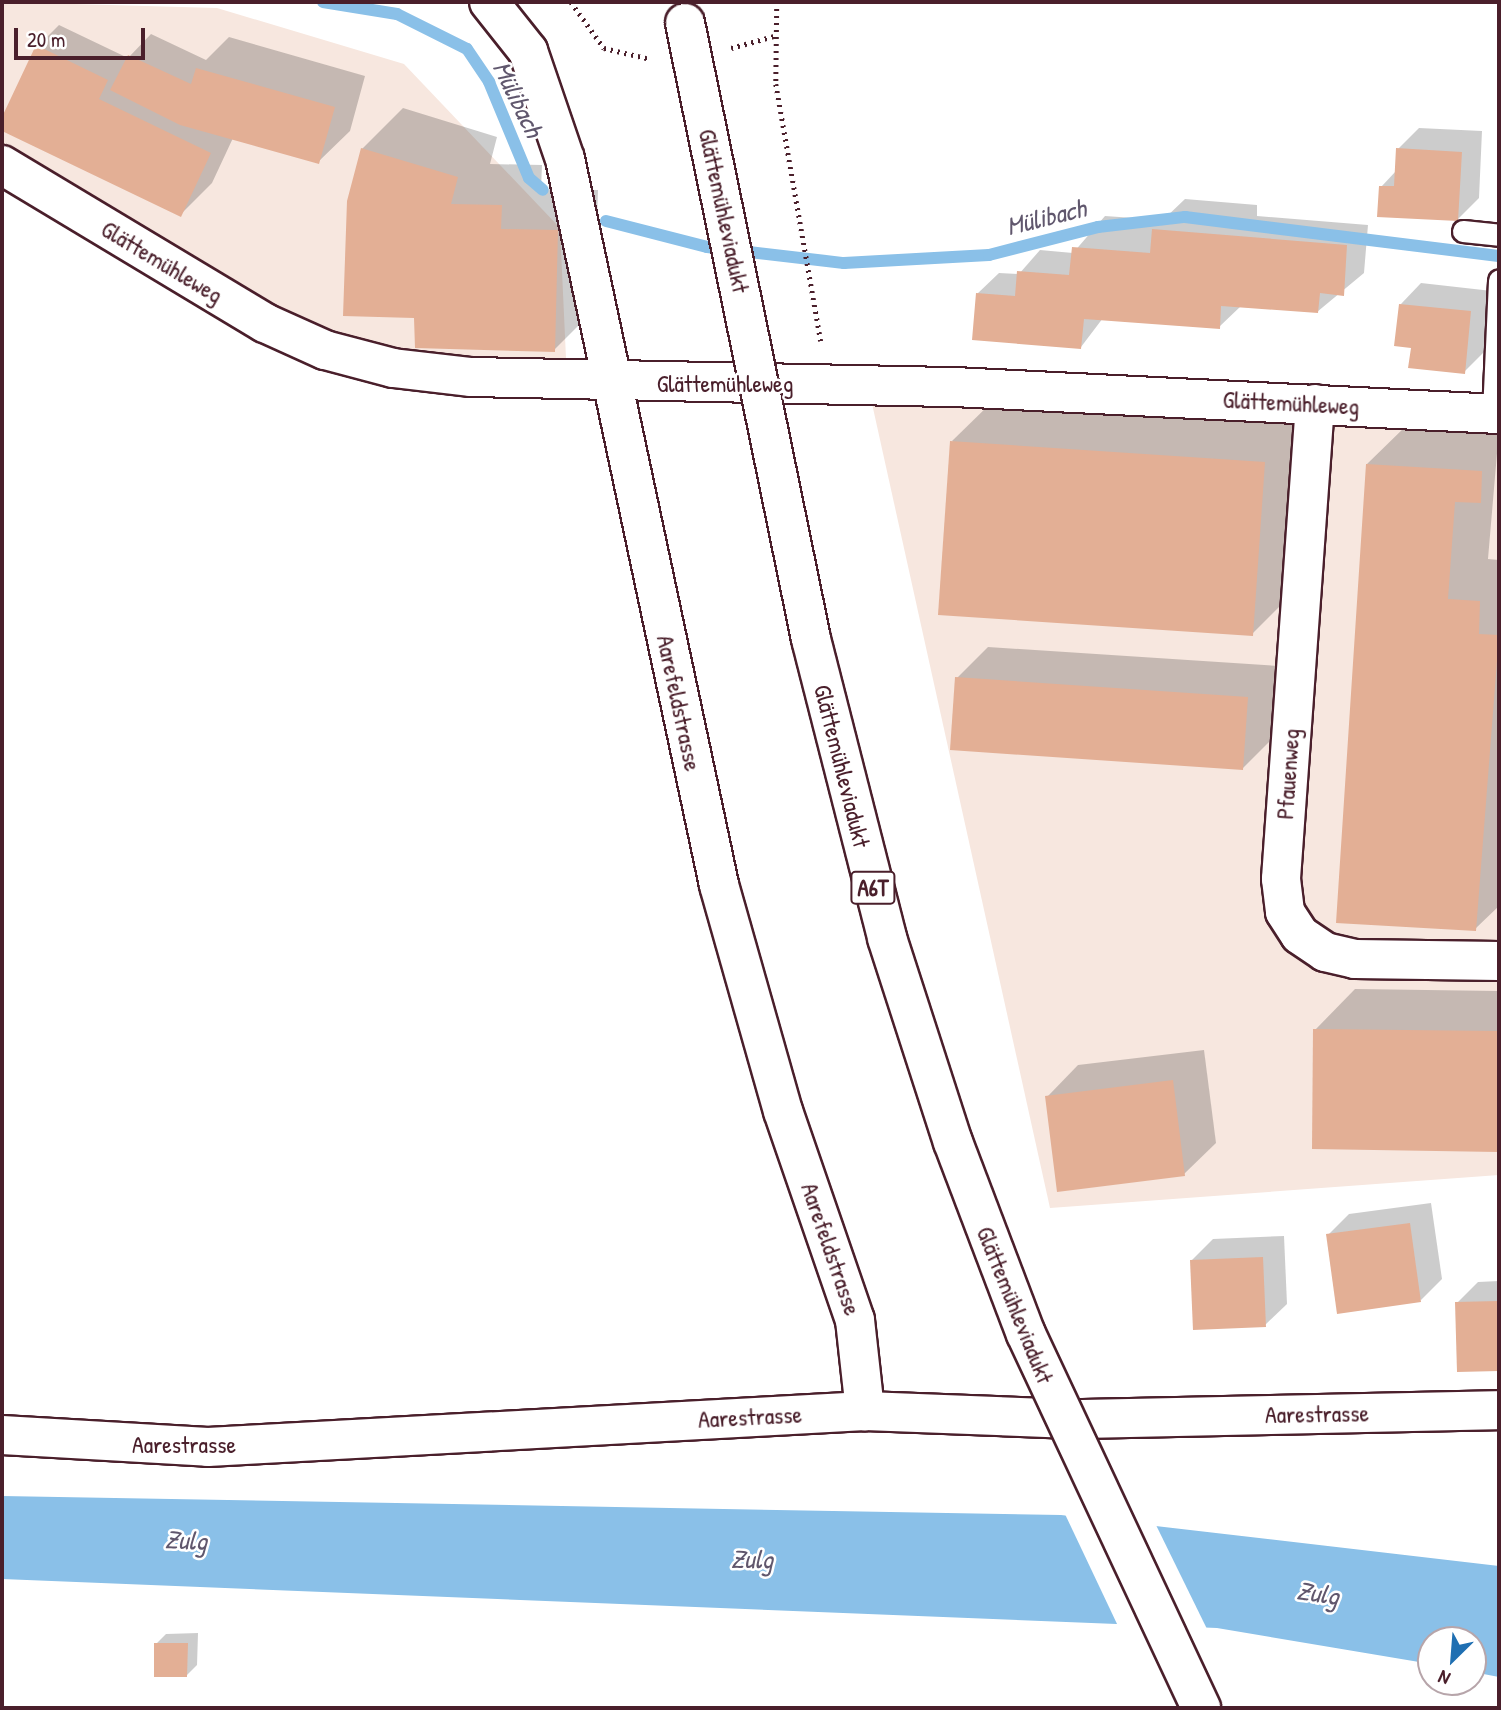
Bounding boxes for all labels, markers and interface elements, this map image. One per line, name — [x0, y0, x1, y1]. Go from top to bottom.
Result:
scale bar — [18, 14, 149, 58]
text: 20 m — [27, 25, 65, 54]
water label: Mülibach — [486, 56, 550, 142]
street label: Glättemühleviadukt — [693, 126, 755, 296]
water label: Mülibach — [1003, 192, 1089, 242]
street label: Glättemühleweg — [96, 214, 228, 310]
street label: Glättemühleweg — [657, 370, 793, 398]
street label: Glättemühleweg — [1222, 385, 1360, 421]
street label: Aarefeldstrasse — [651, 633, 707, 773]
street label: Glättemühleviadukt — [808, 682, 876, 850]
street label: Pfauenweg — [1270, 728, 1306, 820]
road number: A6T — [850, 868, 896, 908]
street label: Aarefeldstrasse — [795, 1179, 867, 1319]
street label: Glättemühleviadukt — [970, 1222, 1060, 1388]
street label: Aarestrasse — [1265, 1399, 1369, 1429]
street label: Aarestrasse — [697, 1400, 803, 1434]
street label: Aarestrasse — [132, 1431, 236, 1459]
water label: Zulg — [164, 1523, 208, 1557]
water label: Zulg — [731, 1543, 773, 1575]
water label: Zulg — [1295, 1574, 1341, 1612]
north arrow — [1417, 1626, 1487, 1696]
text: N — [1434, 1664, 1454, 1692]

